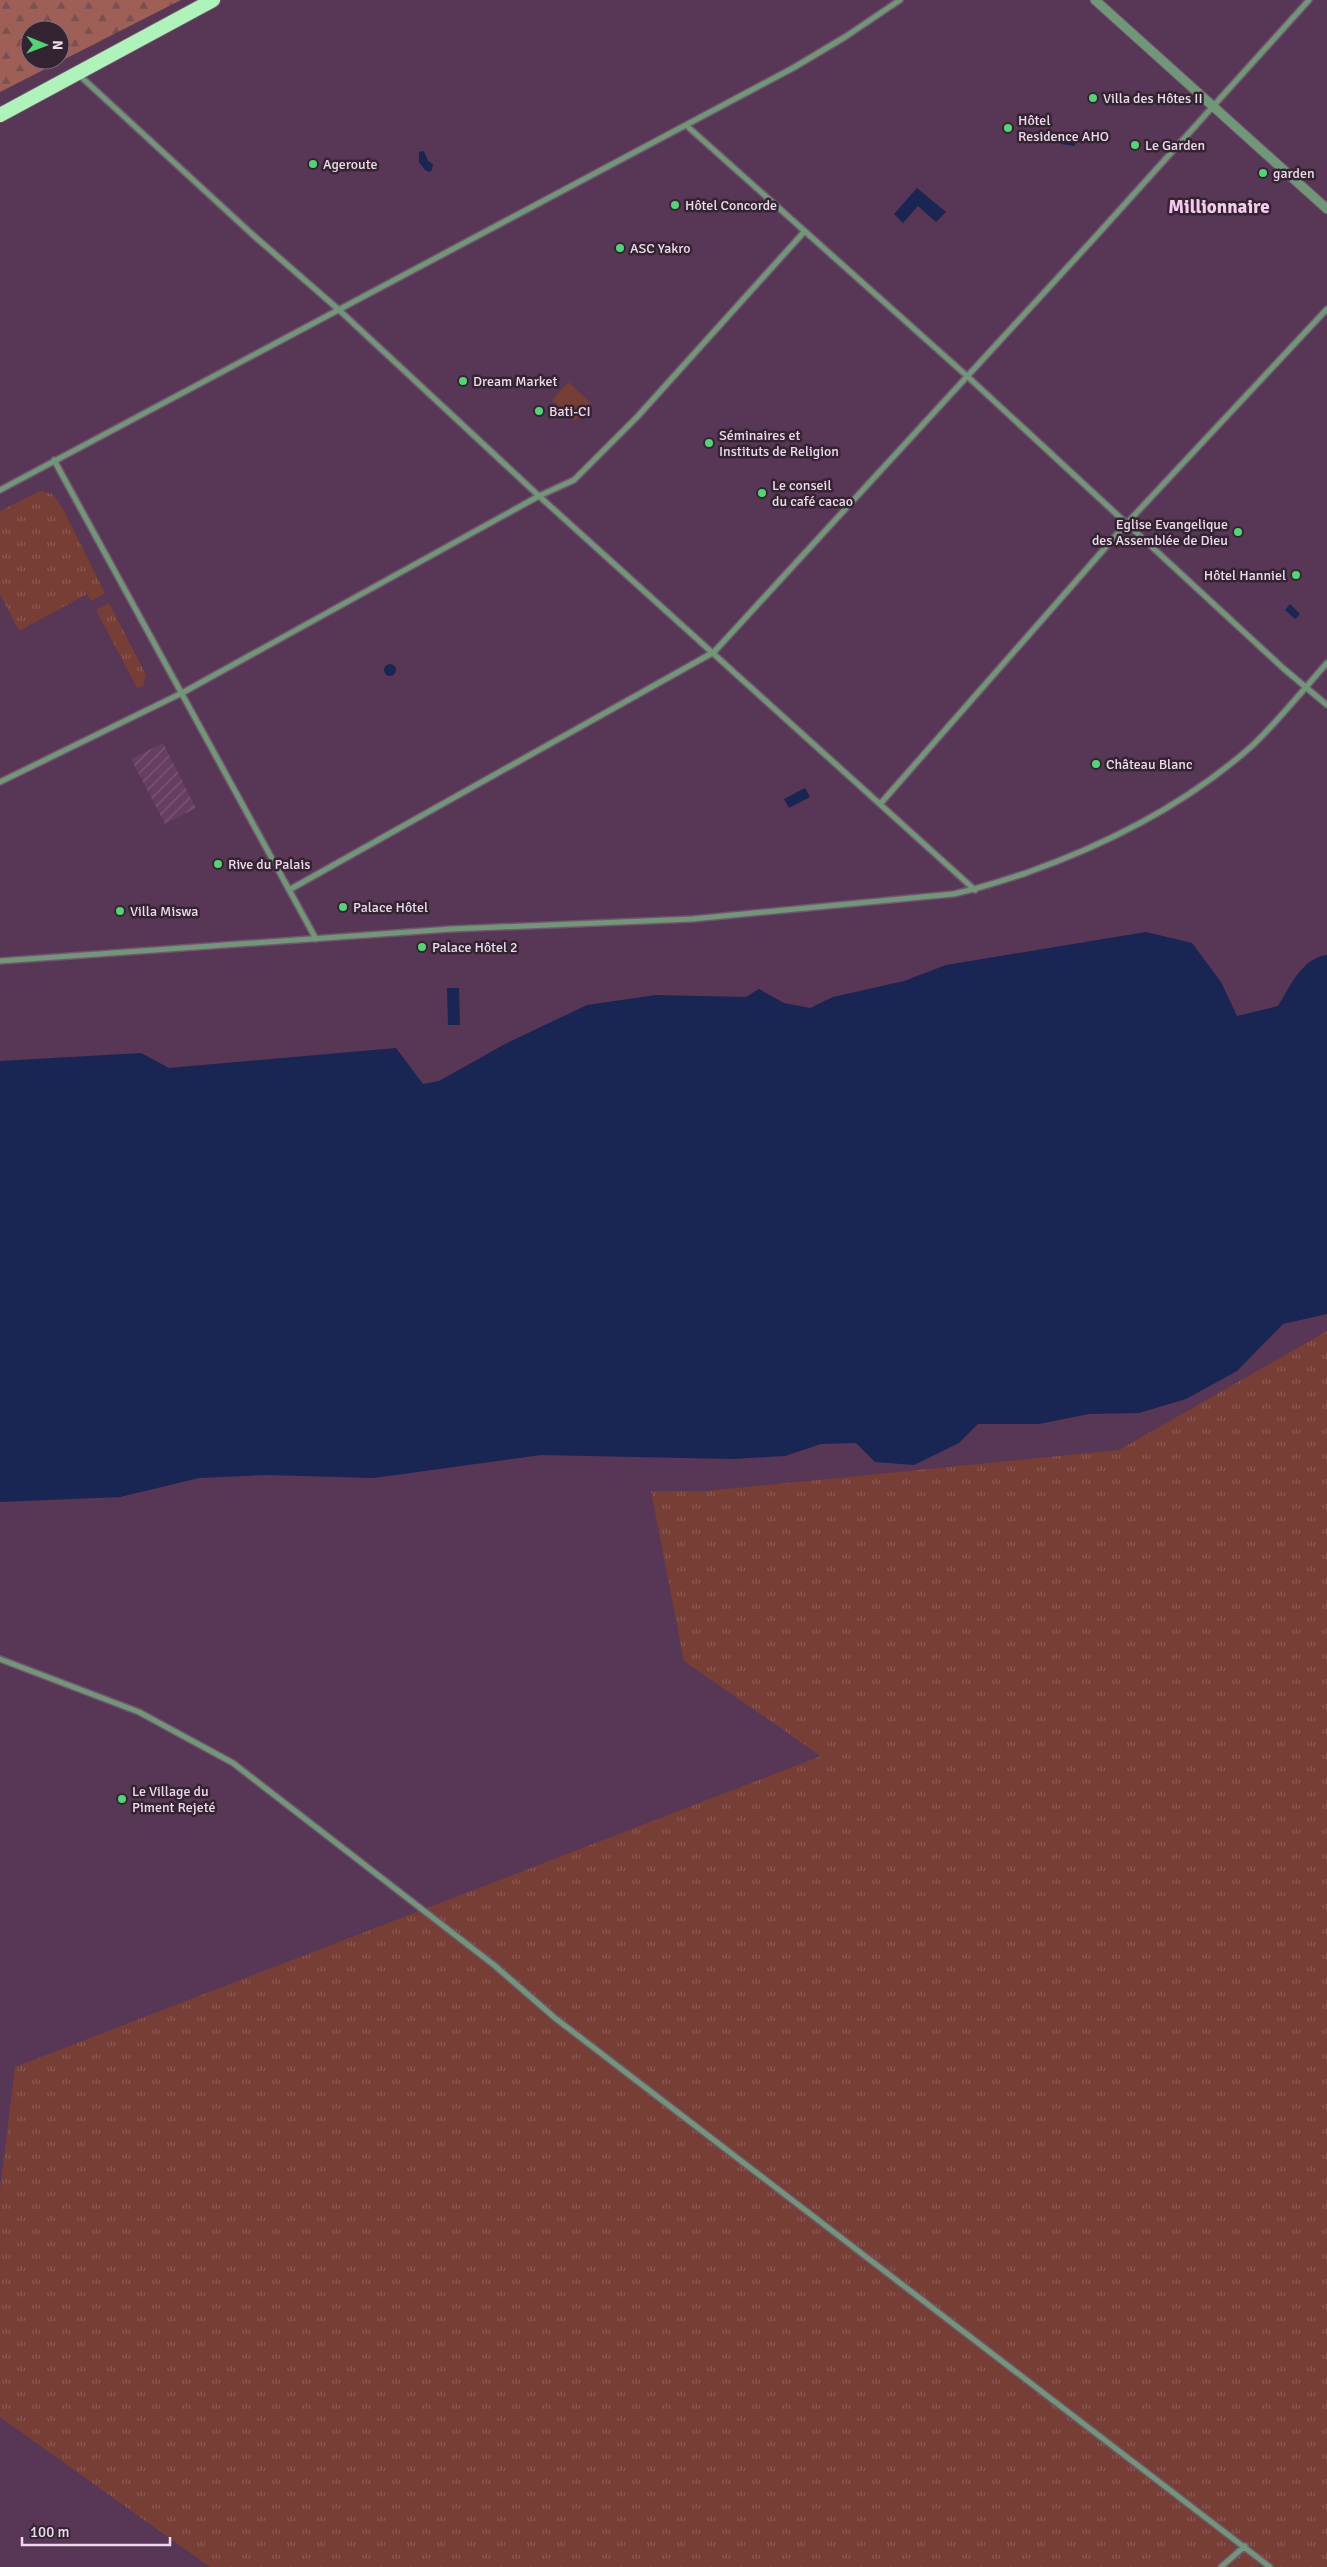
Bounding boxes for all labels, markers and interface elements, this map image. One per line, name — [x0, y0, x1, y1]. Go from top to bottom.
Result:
north arrow — [20, 20, 70, 70]
text: N — [49, 40, 66, 50]
place label: Villa des Hôtes II — [1103, 90, 1203, 107]
marker: Villa des Hôtes II — [1087, 92, 1099, 104]
place label: Hôtel Residence AHO — [1018, 112, 1109, 145]
marker: Hôtel Residence AHO — [1002, 122, 1014, 134]
place label: Le Garden — [1145, 137, 1205, 154]
marker: Le Garden — [1129, 139, 1141, 151]
place label: Ageroute — [323, 156, 377, 173]
marker: Ageroute — [307, 158, 319, 170]
place label: garden — [1273, 165, 1315, 182]
marker: garden — [1257, 167, 1269, 179]
district label: Millionnaire — [1168, 195, 1270, 219]
place label: Hôtel Concorde — [685, 197, 777, 214]
marker: Hôtel Concorde — [669, 199, 681, 211]
place label: ASC Yakro — [630, 240, 691, 257]
marker: ASC Yakro — [614, 242, 626, 254]
place label: Dream Market — [473, 373, 558, 390]
marker: Dream Market — [457, 375, 469, 387]
place label: Bati-CI — [549, 403, 591, 420]
marker: Bati-CI — [533, 405, 545, 417]
place label: Séminaires et Instituts de Religion — [719, 427, 839, 460]
marker: Séminaires et Instituts de Religion — [703, 437, 715, 449]
place label: Le conseil du café cacao — [772, 477, 853, 510]
marker: Le conseil du café cacao — [756, 487, 768, 499]
place label: Eglise Evangelique des Assemblée de Dieu — [1092, 516, 1228, 549]
marker: Eglise Evangelique des Assemblée de Dieu — [1232, 526, 1244, 538]
place label: Hôtel Hanniel — [1204, 567, 1286, 584]
marker: Hôtel Hanniel — [1290, 569, 1302, 581]
place label: Château Blanc — [1106, 756, 1193, 773]
marker: Château Blanc — [1090, 758, 1102, 770]
place label: Rive du Palais — [228, 856, 310, 873]
marker: Rive du Palais — [212, 858, 224, 870]
place label: Palace Hôtel — [353, 899, 428, 916]
marker: Palace Hôtel — [337, 901, 349, 913]
place label: Villa Miswa — [130, 903, 198, 920]
marker: Villa Miswa — [114, 905, 126, 917]
place label: Palace Hôtel 2 — [432, 939, 518, 956]
marker: Palace Hôtel 2 — [416, 941, 428, 953]
place label: Le Village du Piment Rejeté — [132, 1783, 215, 1816]
marker: Le Village du Piment Rejeté — [116, 1793, 128, 1805]
scale bar — [22, 2514, 170, 2546]
text: 100 m — [30, 2523, 70, 2541]

